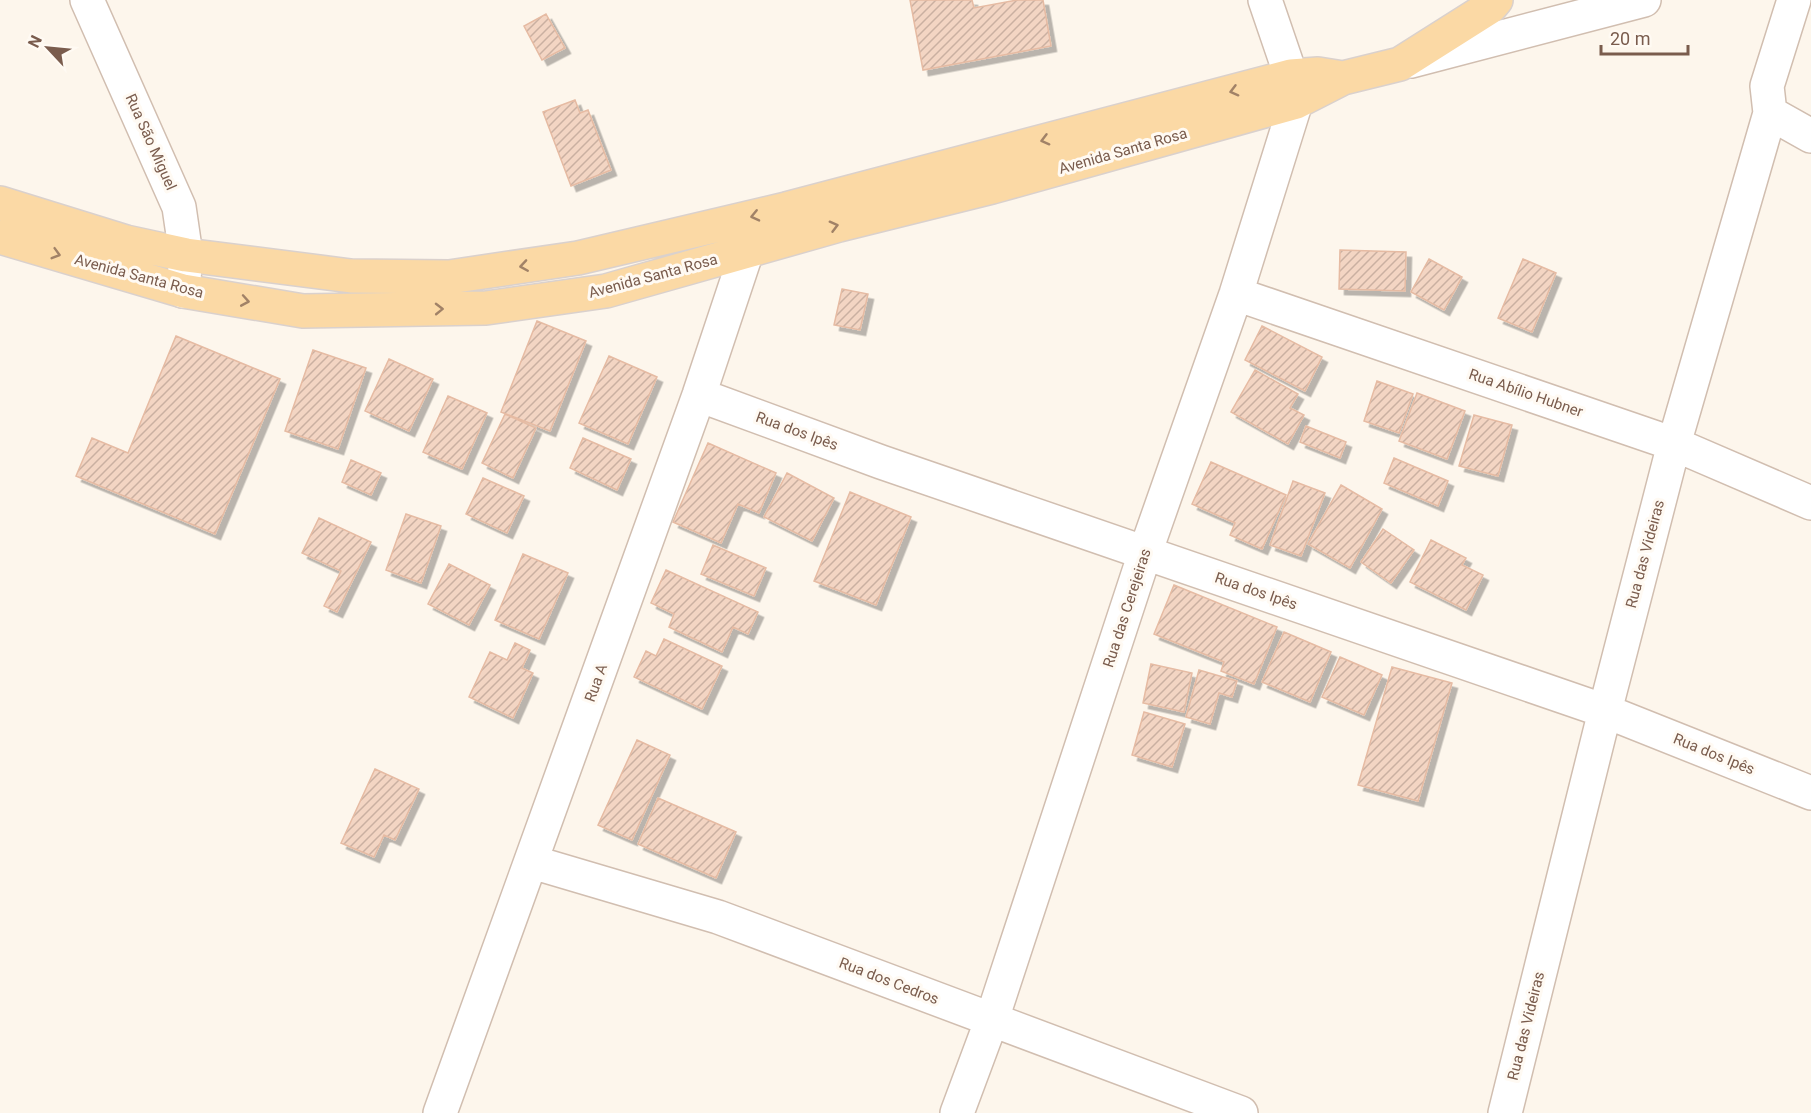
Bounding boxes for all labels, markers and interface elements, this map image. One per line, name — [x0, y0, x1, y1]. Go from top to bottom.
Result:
north arrow — [18, 18, 78, 78]
scale bar — [1601, 18, 1688, 56]
text: 20 m — [1610, 28, 1650, 49]
text: N — [24, 32, 46, 51]
one-way arrow — [1229, 83, 1239, 96]
street label: Rua São Miguel — [122, 91, 180, 193]
street label: Avenida Santa Rosa — [1057, 124, 1189, 178]
one-way arrow — [1041, 133, 1051, 146]
one-way arrow — [750, 208, 760, 221]
one-way arrow — [828, 221, 839, 233]
one-way arrow — [50, 247, 61, 259]
street label: Avenida Santa Rosa — [73, 250, 205, 302]
street label: Avenida Santa Rosa — [587, 250, 719, 302]
one-way arrow — [519, 259, 528, 271]
one-way arrow — [240, 294, 250, 307]
one-way arrow — [435, 303, 444, 315]
street label: Rua Abílio Hubner — [1467, 365, 1585, 421]
street label: Rua dos Ipês — [753, 408, 841, 454]
street label: Rua das Videiras — [1622, 498, 1668, 610]
street label: Rua das Cerejeiras — [1099, 546, 1155, 670]
street label: Rua dos Ipês — [1212, 568, 1300, 614]
street label: Rua A — [581, 661, 611, 704]
street label: Rua dos Ipês — [1671, 730, 1757, 778]
street label: Rua dos Cedros — [837, 954, 941, 1008]
street label: Rua das Videiras — [1504, 970, 1548, 1082]

